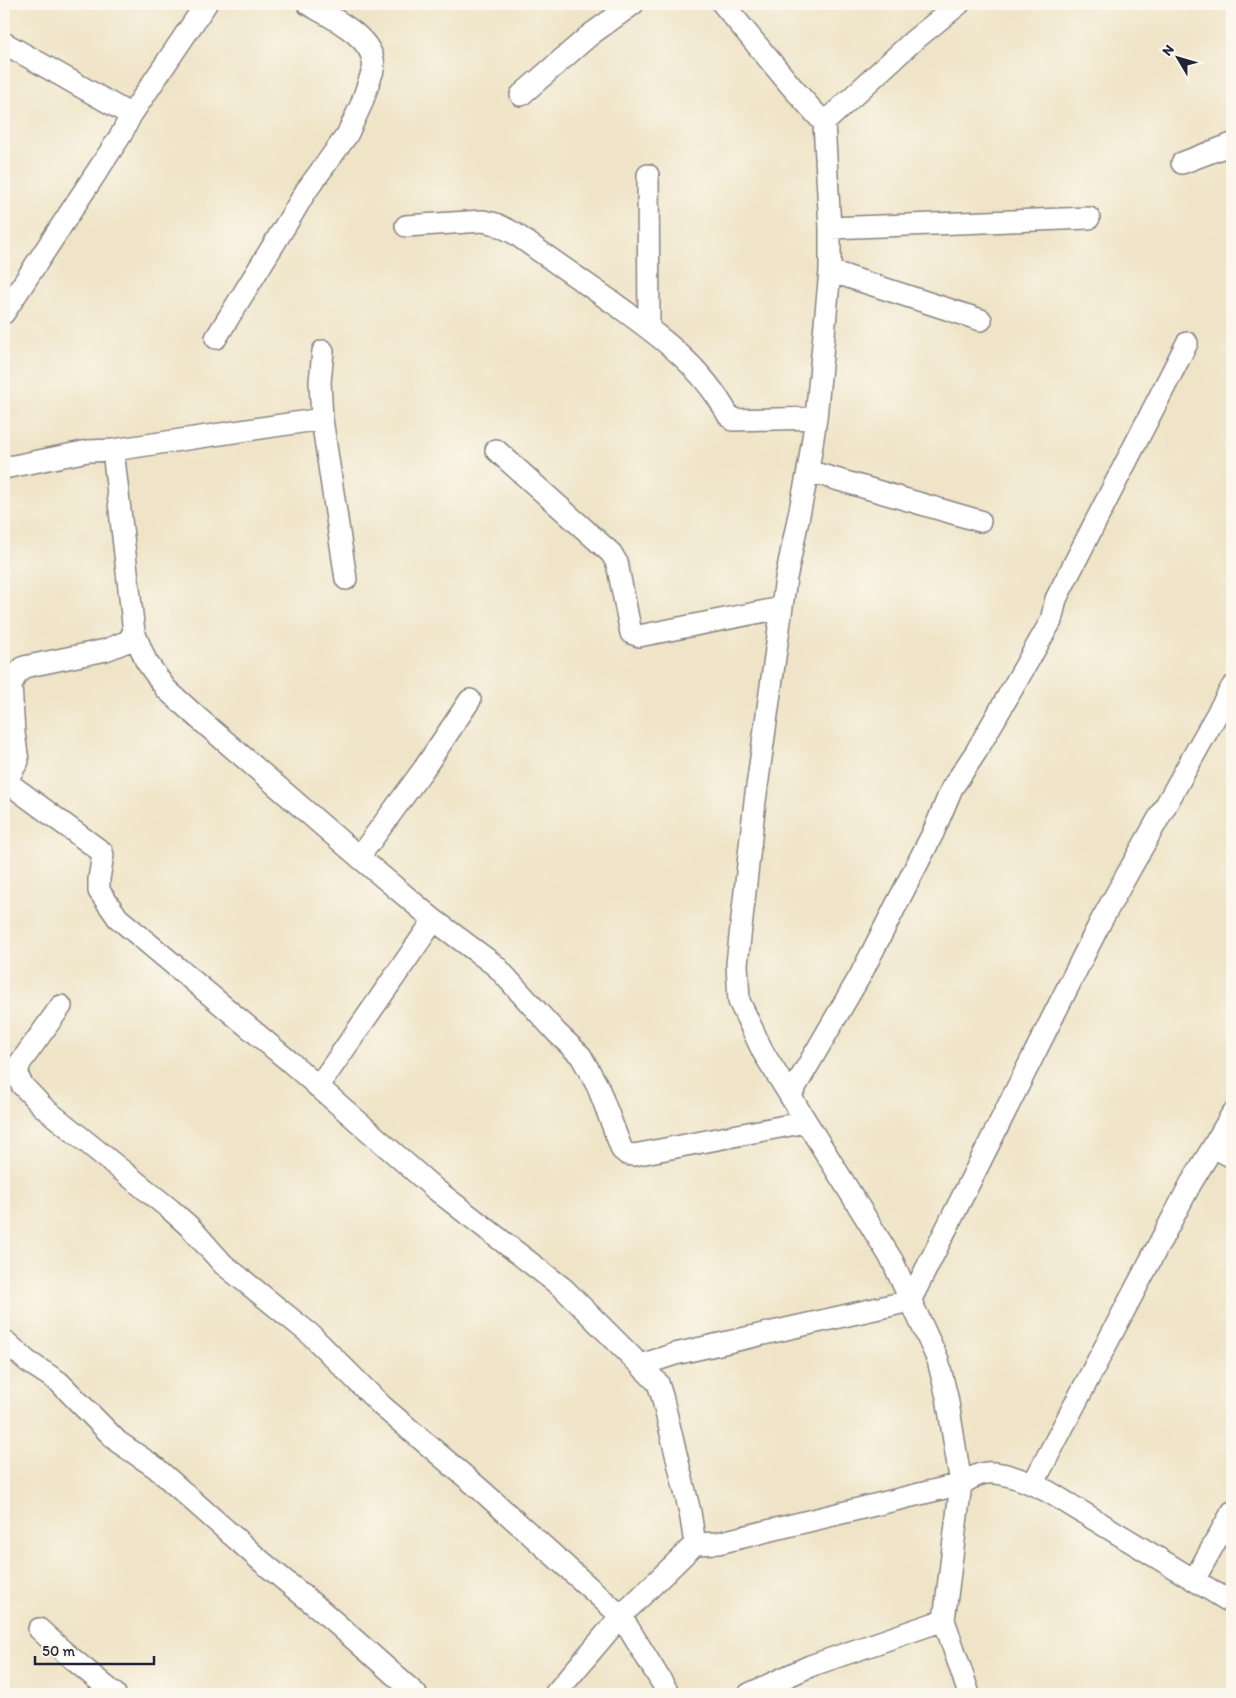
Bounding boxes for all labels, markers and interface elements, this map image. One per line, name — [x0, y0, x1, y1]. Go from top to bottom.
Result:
north arrow — [1154, 32, 1204, 82]
text: N — [1159, 41, 1178, 59]
scale bar — [35, 1633, 154, 1665]
text: 50 m — [42, 1642, 75, 1660]

